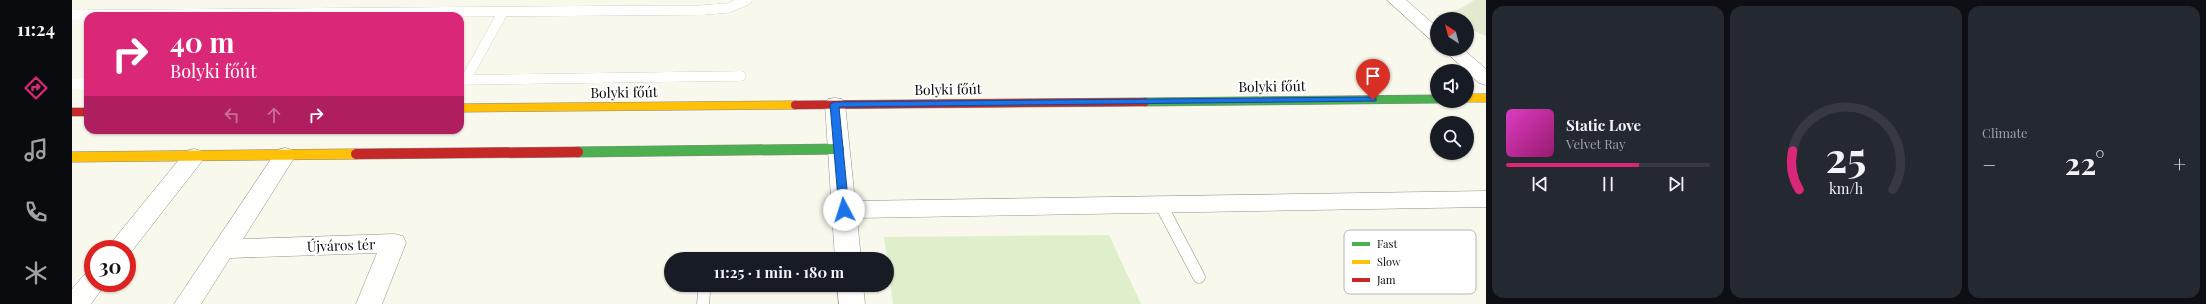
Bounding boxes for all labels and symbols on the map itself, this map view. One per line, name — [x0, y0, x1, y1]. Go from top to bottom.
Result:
north arrow — [1430, 12, 1474, 56]
pin — [1356, 59, 1390, 100]
street label: Bolyki főút — [1238, 76, 1307, 96]
street label: Bolyki főút — [914, 79, 983, 99]
street label: Bolyki főút — [590, 82, 659, 102]
position arrow — [823, 189, 865, 231]
legend — [1344, 230, 1476, 294]
street label: Újváros tér — [306, 234, 376, 256]
text: Fast — [1377, 236, 1397, 251]
speed limit sign: 30 — [84, 240, 136, 292]
text: Slow — [1377, 254, 1401, 269]
text: Jam — [1376, 272, 1396, 287]

